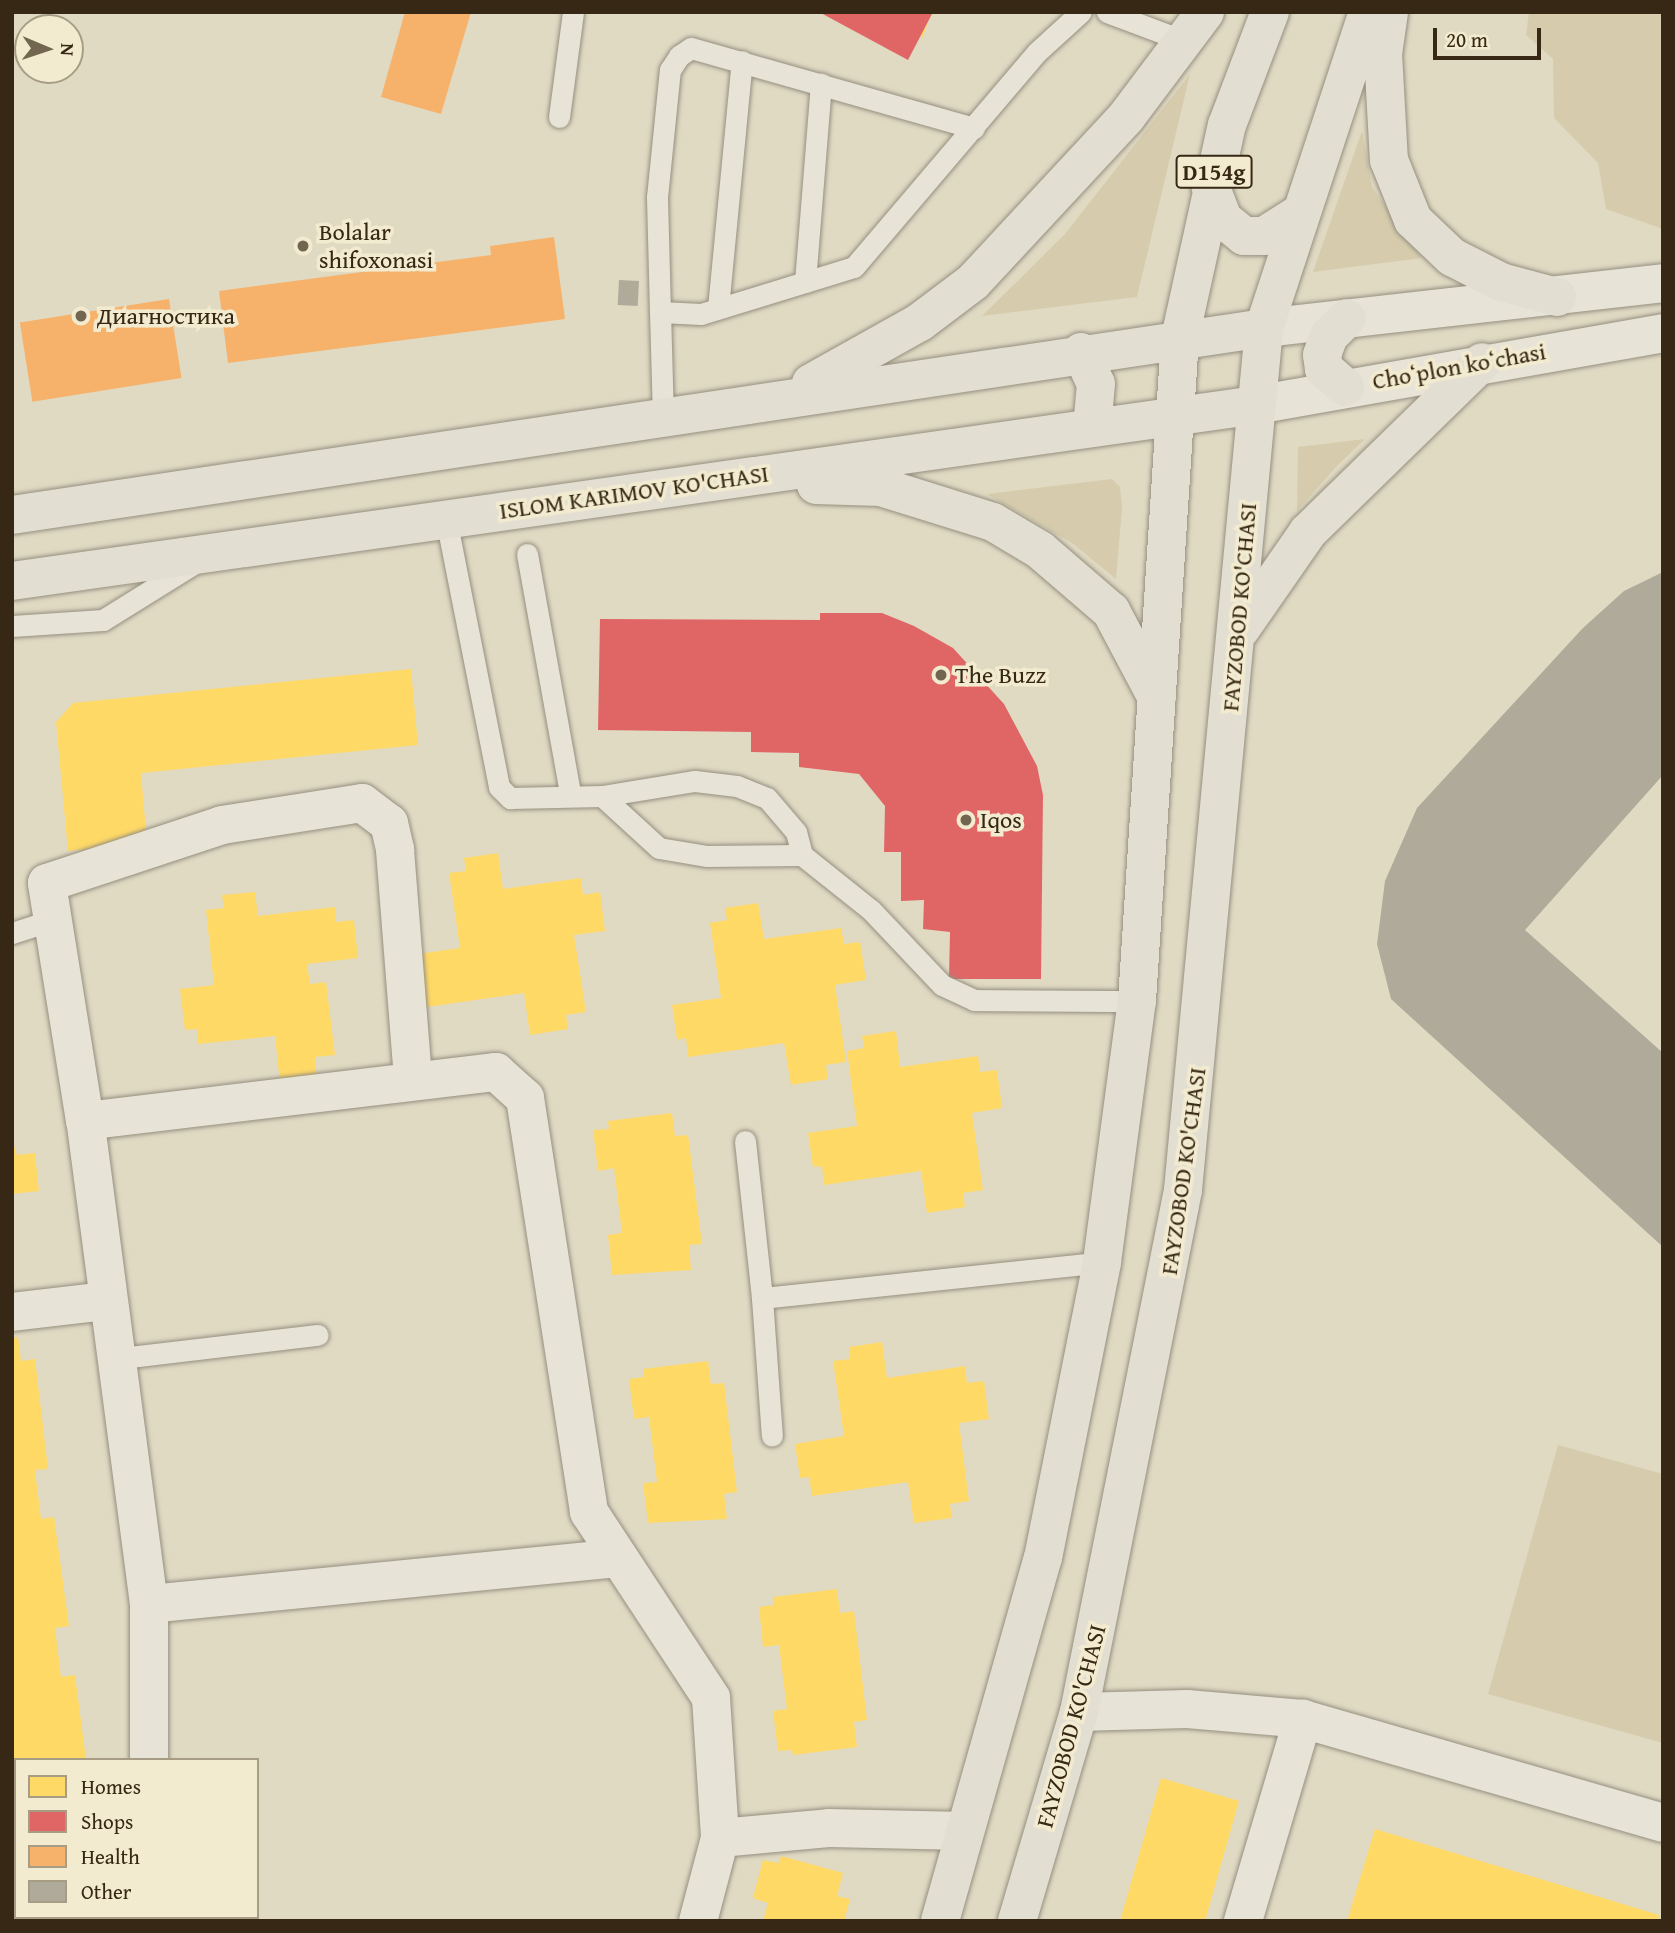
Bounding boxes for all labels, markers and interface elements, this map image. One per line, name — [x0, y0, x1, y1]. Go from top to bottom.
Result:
north arrow — [14, 14, 84, 84]
scale bar — [1437, 14, 1546, 58]
text: 20 m — [1446, 24, 1488, 55]
text: N — [54, 43, 82, 56]
road number: D154g — [1176, 153, 1252, 192]
place label: Bolalar shifoxonasi — [319, 218, 433, 274]
marker: Bolalar shifoxonasi — [293, 236, 313, 256]
place label: Диагностика — [97, 302, 235, 330]
marker: Диагностика — [71, 306, 91, 326]
street label: Choʻplon koʻchasi — [1370, 337, 1548, 395]
street label: ISLOM KARIMOV KO'CHASI — [497, 459, 771, 525]
street label: FAYZOBOD KO'CHASI — [1216, 502, 1262, 712]
place label: The Buzz — [955, 661, 1046, 689]
marker: The Buzz — [933, 667, 949, 683]
place label: Iqos — [980, 806, 1022, 834]
marker: Iqos — [958, 812, 974, 828]
street label: FAYZOBOD KO'CHASI — [1154, 1065, 1212, 1277]
street label: FAYZOBOD KO'CHASI — [1030, 1621, 1112, 1831]
legend — [14, 1758, 259, 1919]
text: Homes — [81, 1771, 141, 1802]
text: Shops — [81, 1806, 133, 1837]
text: Health — [81, 1841, 140, 1872]
text: Other — [81, 1876, 131, 1907]

